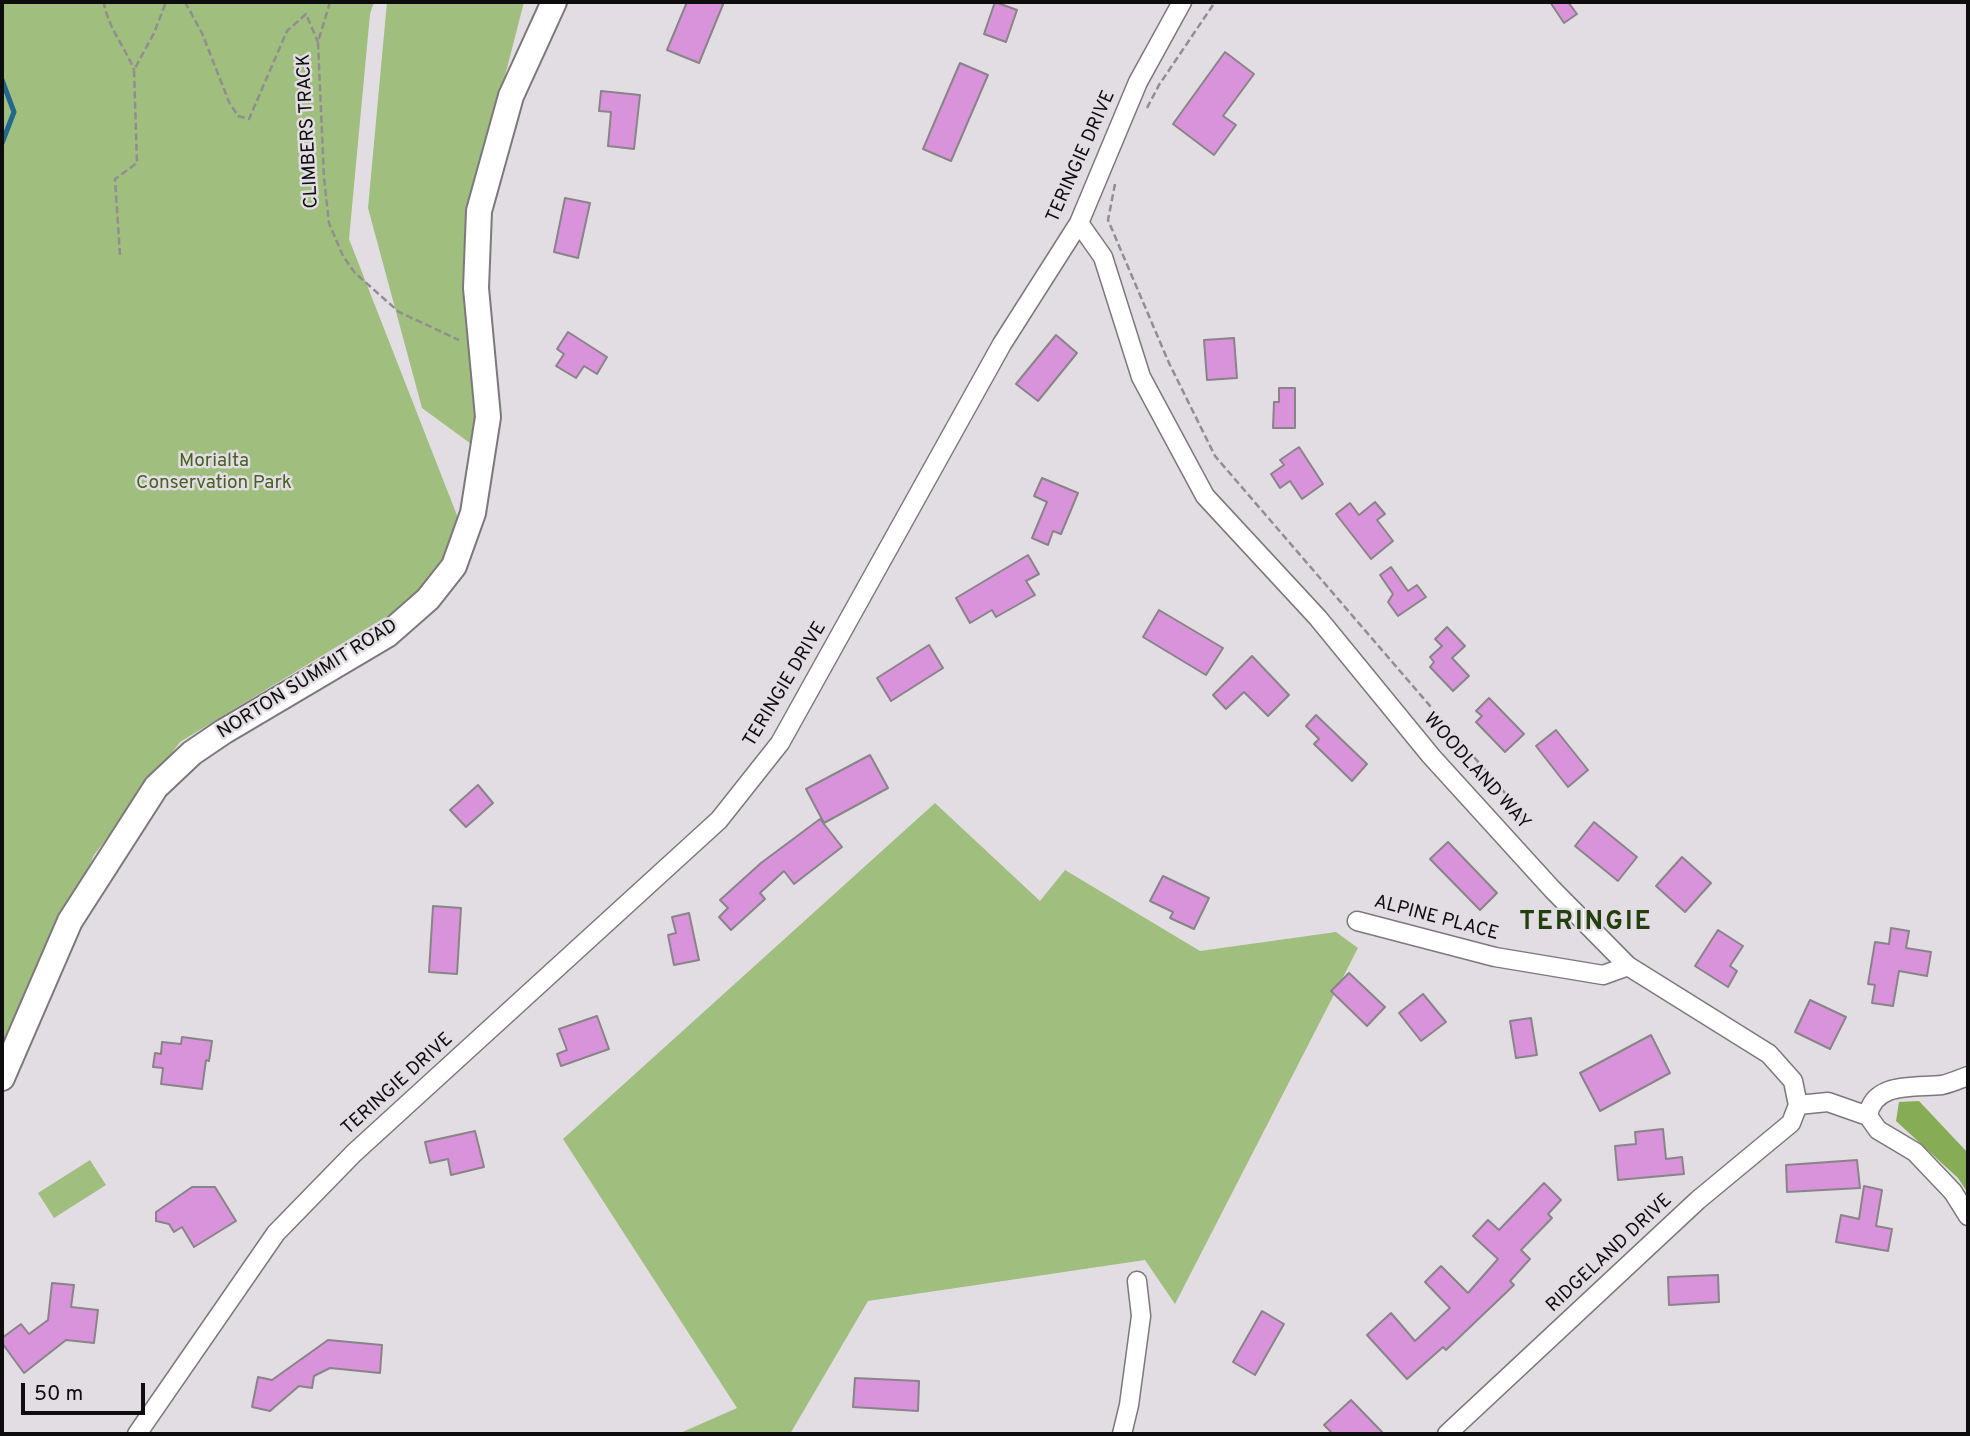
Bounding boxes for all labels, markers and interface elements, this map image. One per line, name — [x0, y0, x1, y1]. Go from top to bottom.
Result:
street label: CLIMBERS TRACK — [294, 53, 324, 209]
street label: TERINGIE DRIVE — [1043, 87, 1121, 227]
park label: Morialta Conservation Park — [136, 451, 292, 495]
street label: NORTON SUMMIT ROAD — [214, 615, 402, 745]
street label: TERINGIE DRIVE — [740, 618, 832, 752]
street label: WOODLAND WAY — [1418, 709, 1534, 835]
street label: ALPINE PLACE — [1371, 891, 1501, 947]
district label: TERINGIE — [1520, 908, 1652, 940]
street label: TERINGIE DRIVE — [338, 1029, 458, 1141]
street label: RIDGELAND DRIVE — [1542, 1190, 1678, 1318]
scale bar — [24, 1370, 149, 1414]
text: 50 m — [34, 1381, 83, 1408]

